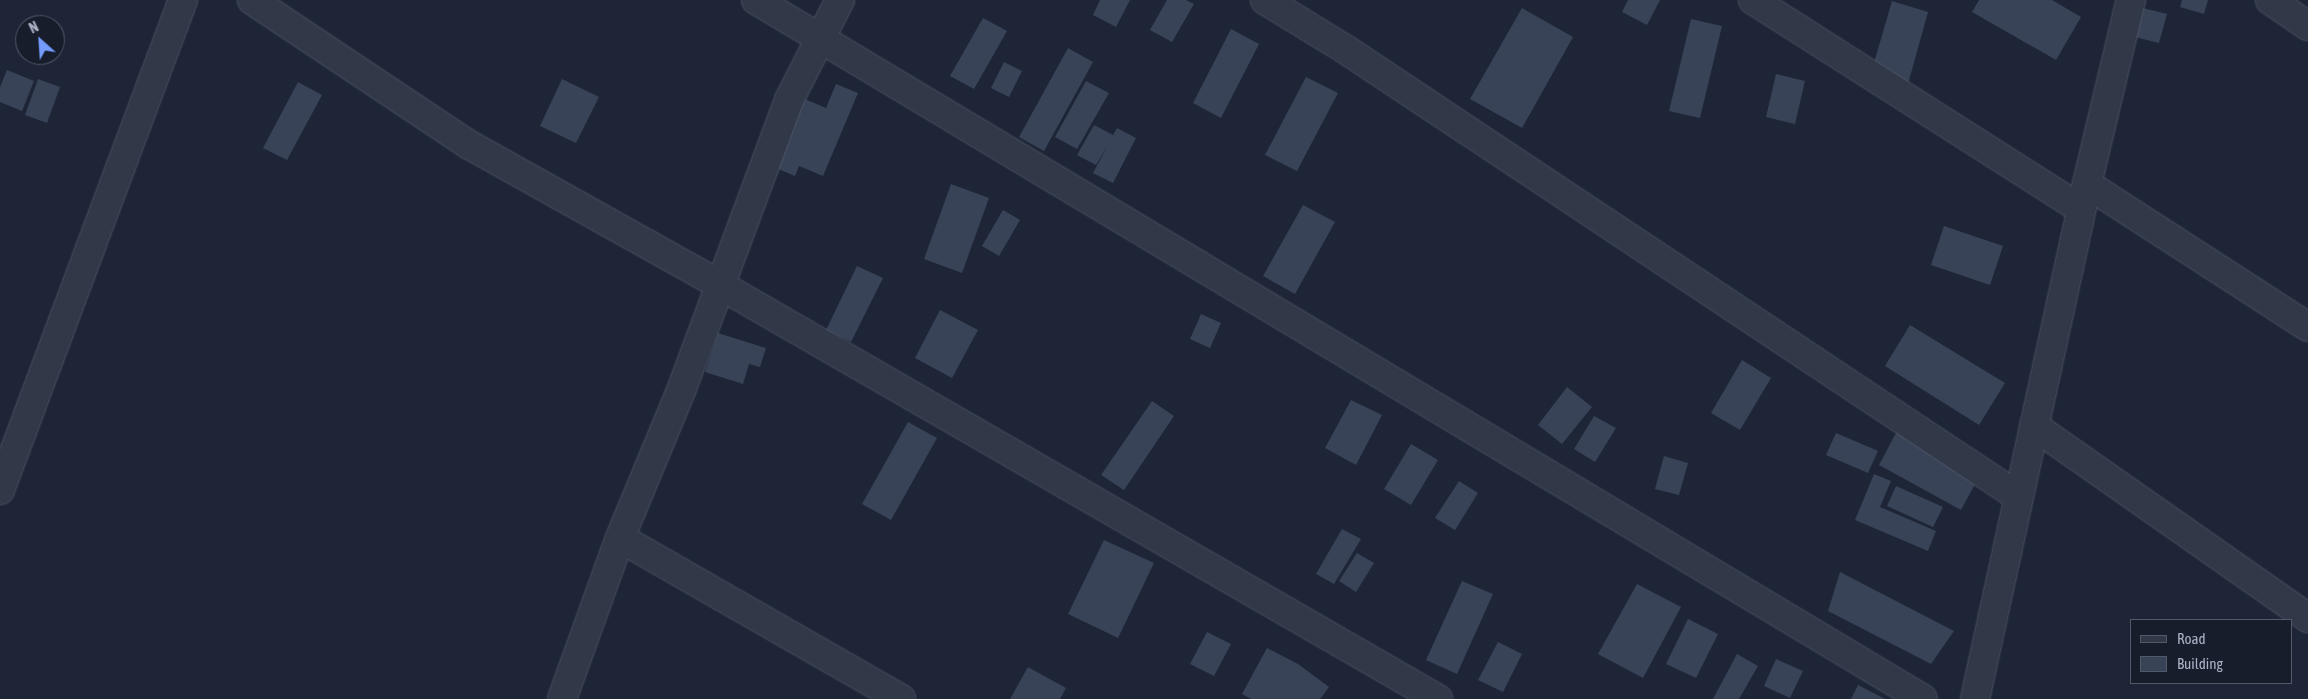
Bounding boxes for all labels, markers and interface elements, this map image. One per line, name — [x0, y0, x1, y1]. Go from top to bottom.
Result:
north arrow — [15, 15, 65, 65]
text: N — [27, 18, 41, 36]
legend — [2130, 619, 2293, 684]
text: Road — [2177, 630, 2206, 647]
text: Building — [2177, 655, 2223, 672]

